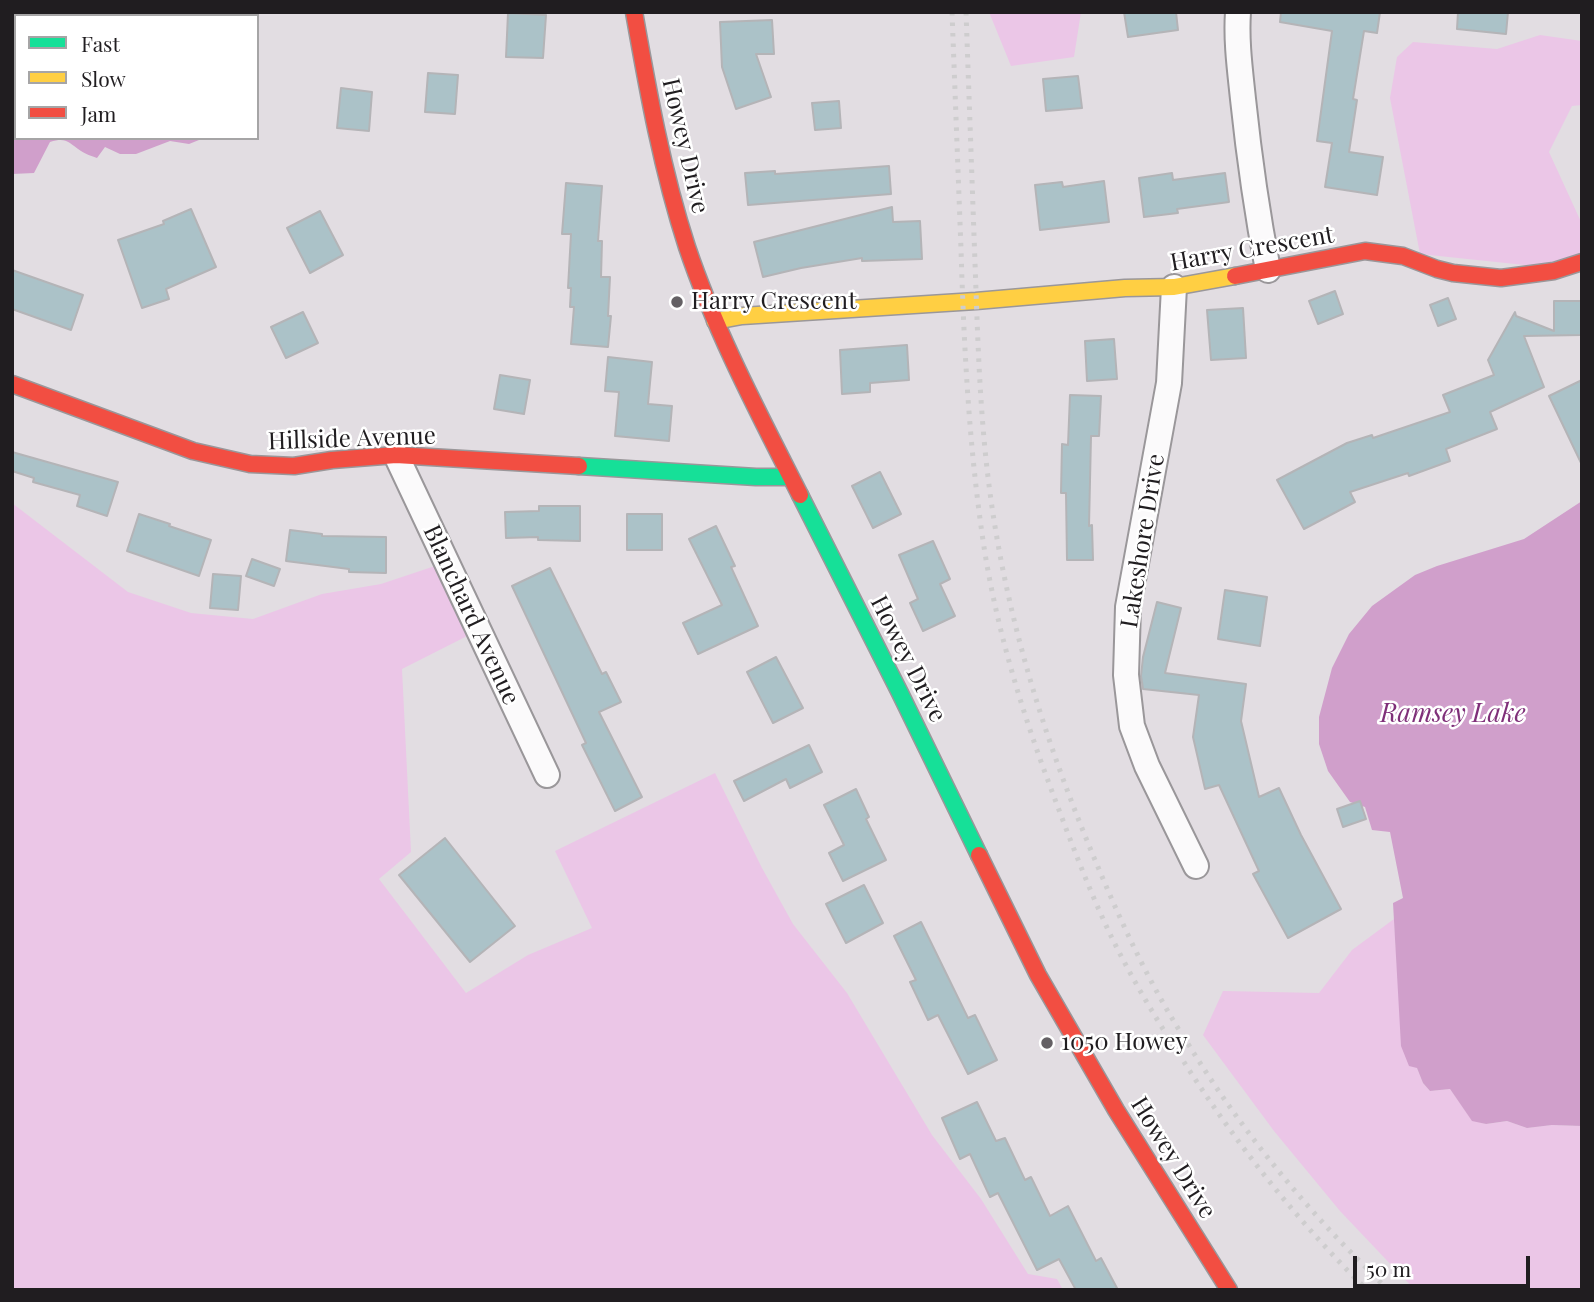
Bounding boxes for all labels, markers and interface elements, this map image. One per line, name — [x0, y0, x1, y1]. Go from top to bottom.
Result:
legend — [14, 14, 259, 140]
text: Fast — [81, 29, 120, 57]
text: Slow — [81, 64, 126, 92]
street label: Howey Drive — [655, 76, 715, 216]
text: Jam — [81, 99, 117, 127]
street label: Harry Crescent — [1168, 220, 1336, 278]
place label: Harry Crescent — [691, 288, 857, 316]
marker: Harry Crescent — [669, 294, 685, 310]
street label: Hillside Avenue — [268, 422, 436, 456]
street label: Lakeshore Drive — [1115, 452, 1171, 630]
street label: Blanchard Avenue — [417, 521, 525, 709]
street label: Howey Drive — [864, 591, 952, 727]
water label: Ramsey Lake — [1380, 698, 1526, 730]
place label: 1050 Howey — [1061, 1029, 1188, 1057]
marker: 1050 Howey — [1039, 1035, 1055, 1051]
street label: Howey Drive — [1124, 1092, 1222, 1224]
scale bar — [1356, 1242, 1533, 1286]
text: 50 m — [1366, 1254, 1411, 1282]

